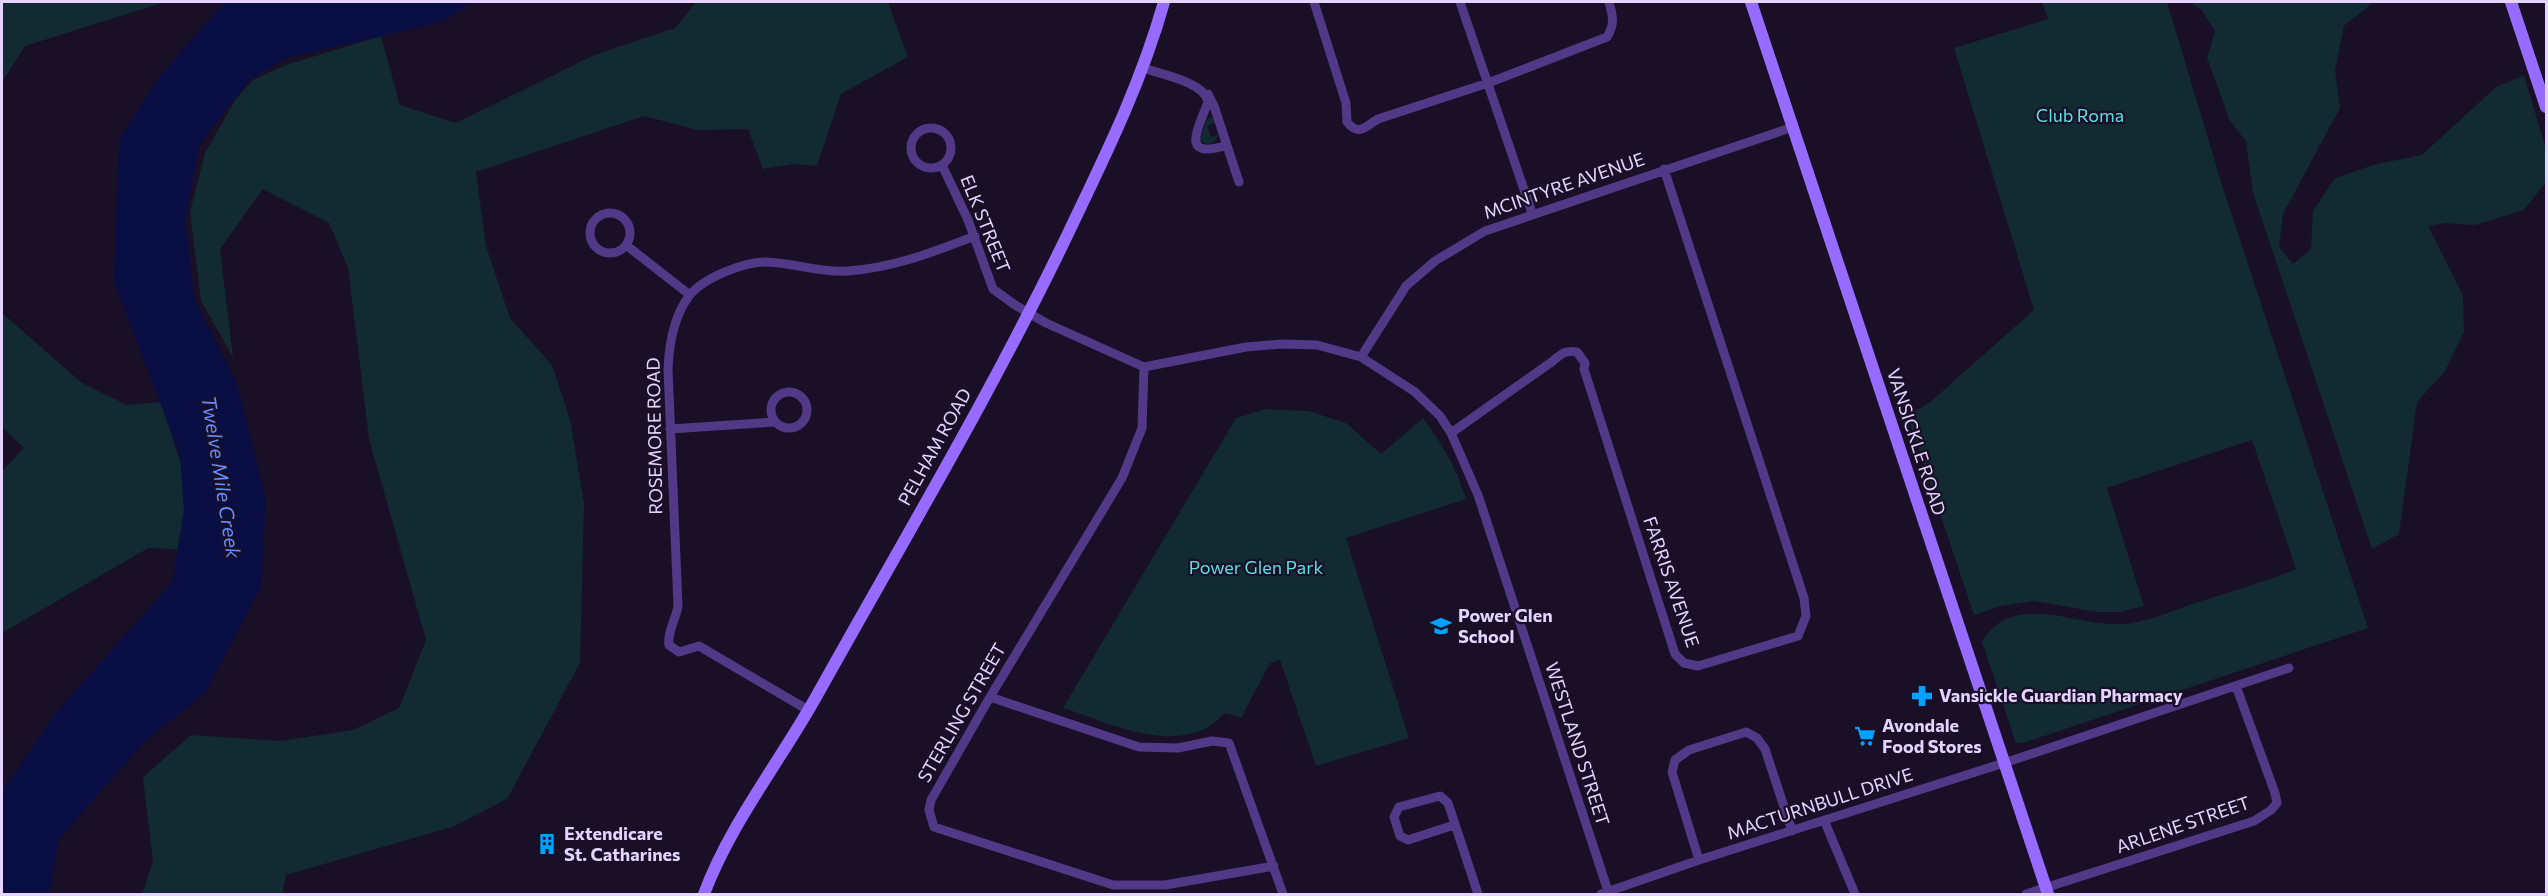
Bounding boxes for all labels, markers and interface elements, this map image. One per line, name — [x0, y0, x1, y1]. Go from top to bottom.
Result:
park label: Club Roma — [2036, 104, 2124, 126]
street label: MCINTYRE AVENUE — [1480, 147, 1647, 223]
street label: ELK STREET — [956, 172, 1015, 276]
street label: ROSEMORE ROAD — [642, 357, 666, 515]
street label: VANSICKLE ROAD — [1883, 365, 1951, 518]
street label: PELHAM ROAD — [893, 384, 975, 509]
water label: Twelve Mile Creek — [197, 394, 247, 561]
street label: FARRIS AVENUE — [1639, 513, 1705, 650]
park label: Power Glen Park — [1189, 556, 1323, 578]
place label: Power Glen School — [1458, 604, 1553, 647]
school or university icon: Power Glen School — [1429, 614, 1453, 638]
street label: STERLING STREET — [912, 639, 1010, 786]
street label: WESTLAND STREET — [1541, 659, 1615, 828]
pharmacy icon: Vansickle Guardian Pharmacy — [1910, 684, 1934, 708]
place label: Vansickle Guardian Pharmacy — [1939, 684, 2183, 706]
place label: Avondale Food Stores — [1882, 714, 1982, 757]
supermarket icon: Avondale Food Stores — [1853, 724, 1877, 748]
street label: MACTURNBULL DRIVE — [1724, 763, 1915, 843]
street label: ARLENE STREET — [2113, 791, 2252, 857]
place label: Extendicare St. Catharines — [564, 822, 680, 865]
building icon: Extendicare St. Catharines — [535, 832, 559, 856]

